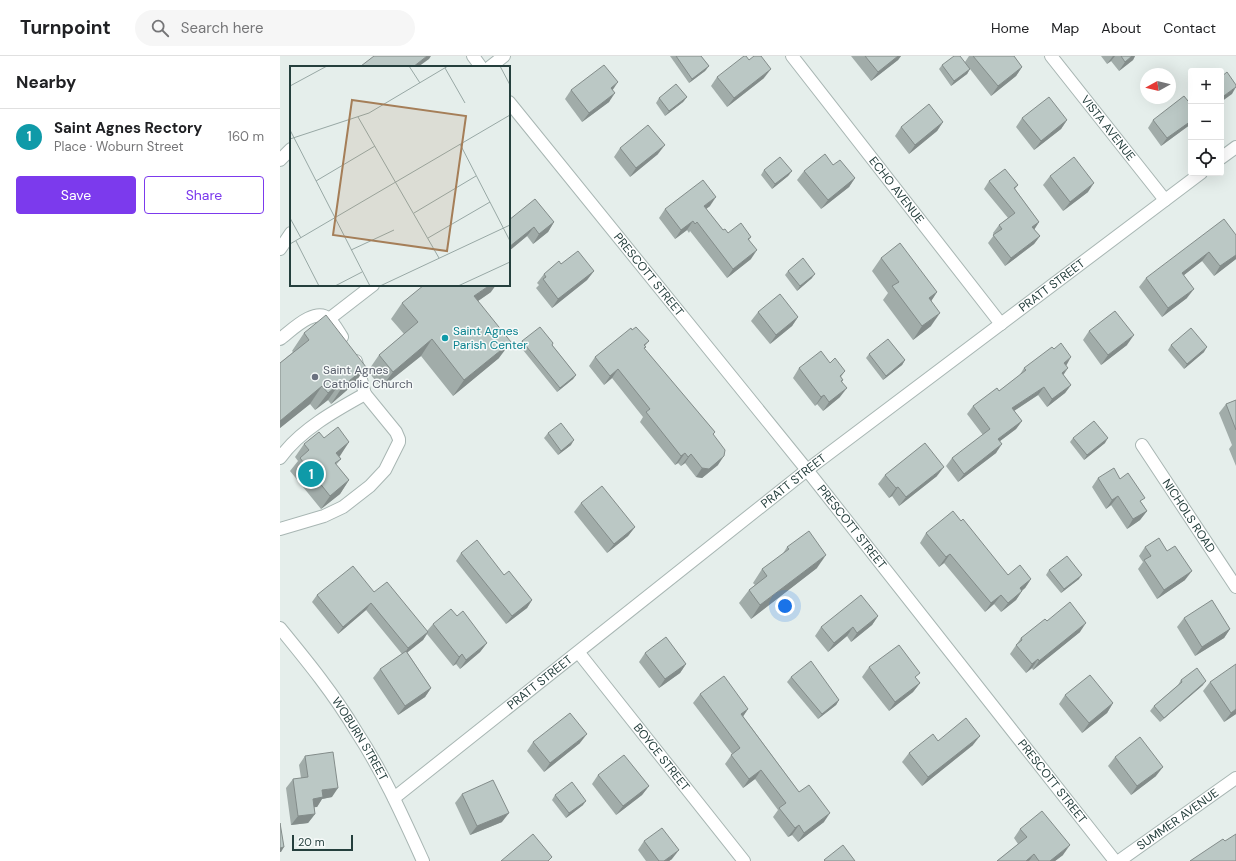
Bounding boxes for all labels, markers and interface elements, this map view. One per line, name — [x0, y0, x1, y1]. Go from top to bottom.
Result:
search box — [135, 10, 415, 46]
text: Turnpoint — [20, 15, 111, 40]
icon: search — [149, 17, 171, 39]
text: Search here — [181, 18, 264, 38]
text: Home — [991, 19, 1029, 37]
text: Map — [1051, 19, 1079, 37]
text: About — [1101, 19, 1141, 37]
text: Contact — [1163, 19, 1216, 37]
inset map — [290, 66, 510, 286]
north arrow — [1140, 68, 1176, 104]
map controls — [1188, 68, 1224, 176]
button: + — [1188, 68, 1224, 104]
text: Nearby — [16, 71, 76, 93]
street label: VISTA AVENUE — [1077, 92, 1139, 164]
button: − — [1188, 104, 1224, 140]
text: Saint Agnes Rectory — [54, 118, 202, 138]
text: 1 — [27, 128, 31, 145]
text: 160 m — [228, 128, 264, 145]
text: Place · Woburn Street — [54, 138, 184, 155]
button: locate — [1188, 140, 1224, 176]
street label: ECHO AVENUE — [865, 153, 928, 227]
button: Save — [16, 176, 136, 214]
button: Share — [144, 176, 264, 214]
street label: PRESCOTT STREET — [610, 229, 687, 320]
street label: PRATT STREET — [1016, 255, 1088, 316]
place label: Saint Agnes Parish Center — [453, 323, 528, 353]
marker: Saint Agnes Parish Center — [440, 333, 450, 343]
place label: Saint Agnes Catholic Church — [323, 362, 413, 392]
marker: Saint Agnes Catholic Church — [310, 372, 320, 382]
street label: PRATT STREET — [758, 450, 830, 512]
pin: 1 — [298, 459, 324, 489]
street label: NICHOLS ROAD — [1159, 476, 1219, 556]
street label: PRESCOTT STREET — [814, 482, 890, 573]
your location — [775, 596, 795, 616]
street label: PRATT STREET — [504, 651, 576, 713]
street label: WOBURN STREET — [328, 694, 392, 784]
street label: BOYCE STREET — [630, 720, 694, 794]
street label: PRESCOTT STREET — [1014, 736, 1091, 827]
street label: SUMMER AVENUE — [1134, 785, 1222, 854]
scale bar — [292, 833, 353, 852]
text: 20 m — [298, 835, 324, 849]

